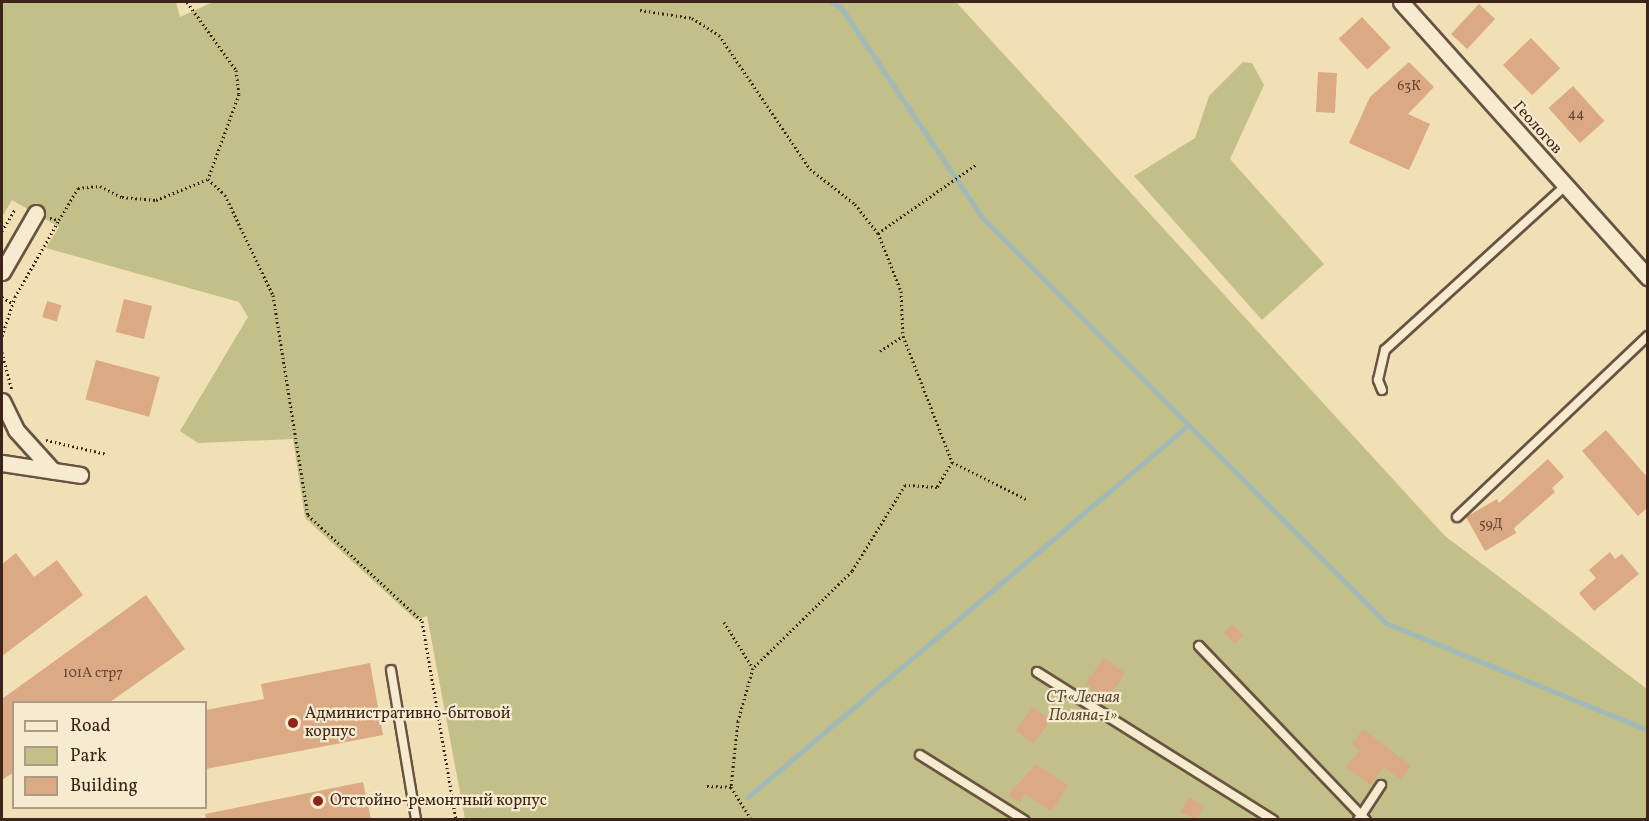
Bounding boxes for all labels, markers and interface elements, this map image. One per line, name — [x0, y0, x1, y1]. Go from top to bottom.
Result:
house number: 63К — [1397, 79, 1421, 95]
street label: Геологов — [1508, 98, 1566, 158]
house number: 44 — [1568, 107, 1584, 123]
house number: 59Д — [1479, 517, 1503, 533]
house number: 101А стр7 — [63, 666, 123, 682]
park label: СТ «Лесная Поляна-1» — [1046, 688, 1120, 726]
legend — [12, 701, 207, 809]
place label: Административно-бытовой корпус — [305, 704, 511, 742]
text: Road — [70, 714, 111, 739]
marker: Административно-бытовой корпус — [286, 716, 300, 730]
text: Park — [70, 744, 107, 769]
text: Building — [70, 774, 138, 799]
place label: Отстойно-ремонтный корпус — [330, 791, 547, 811]
marker: Отстойно-ремонтный корпус — [311, 794, 325, 808]

